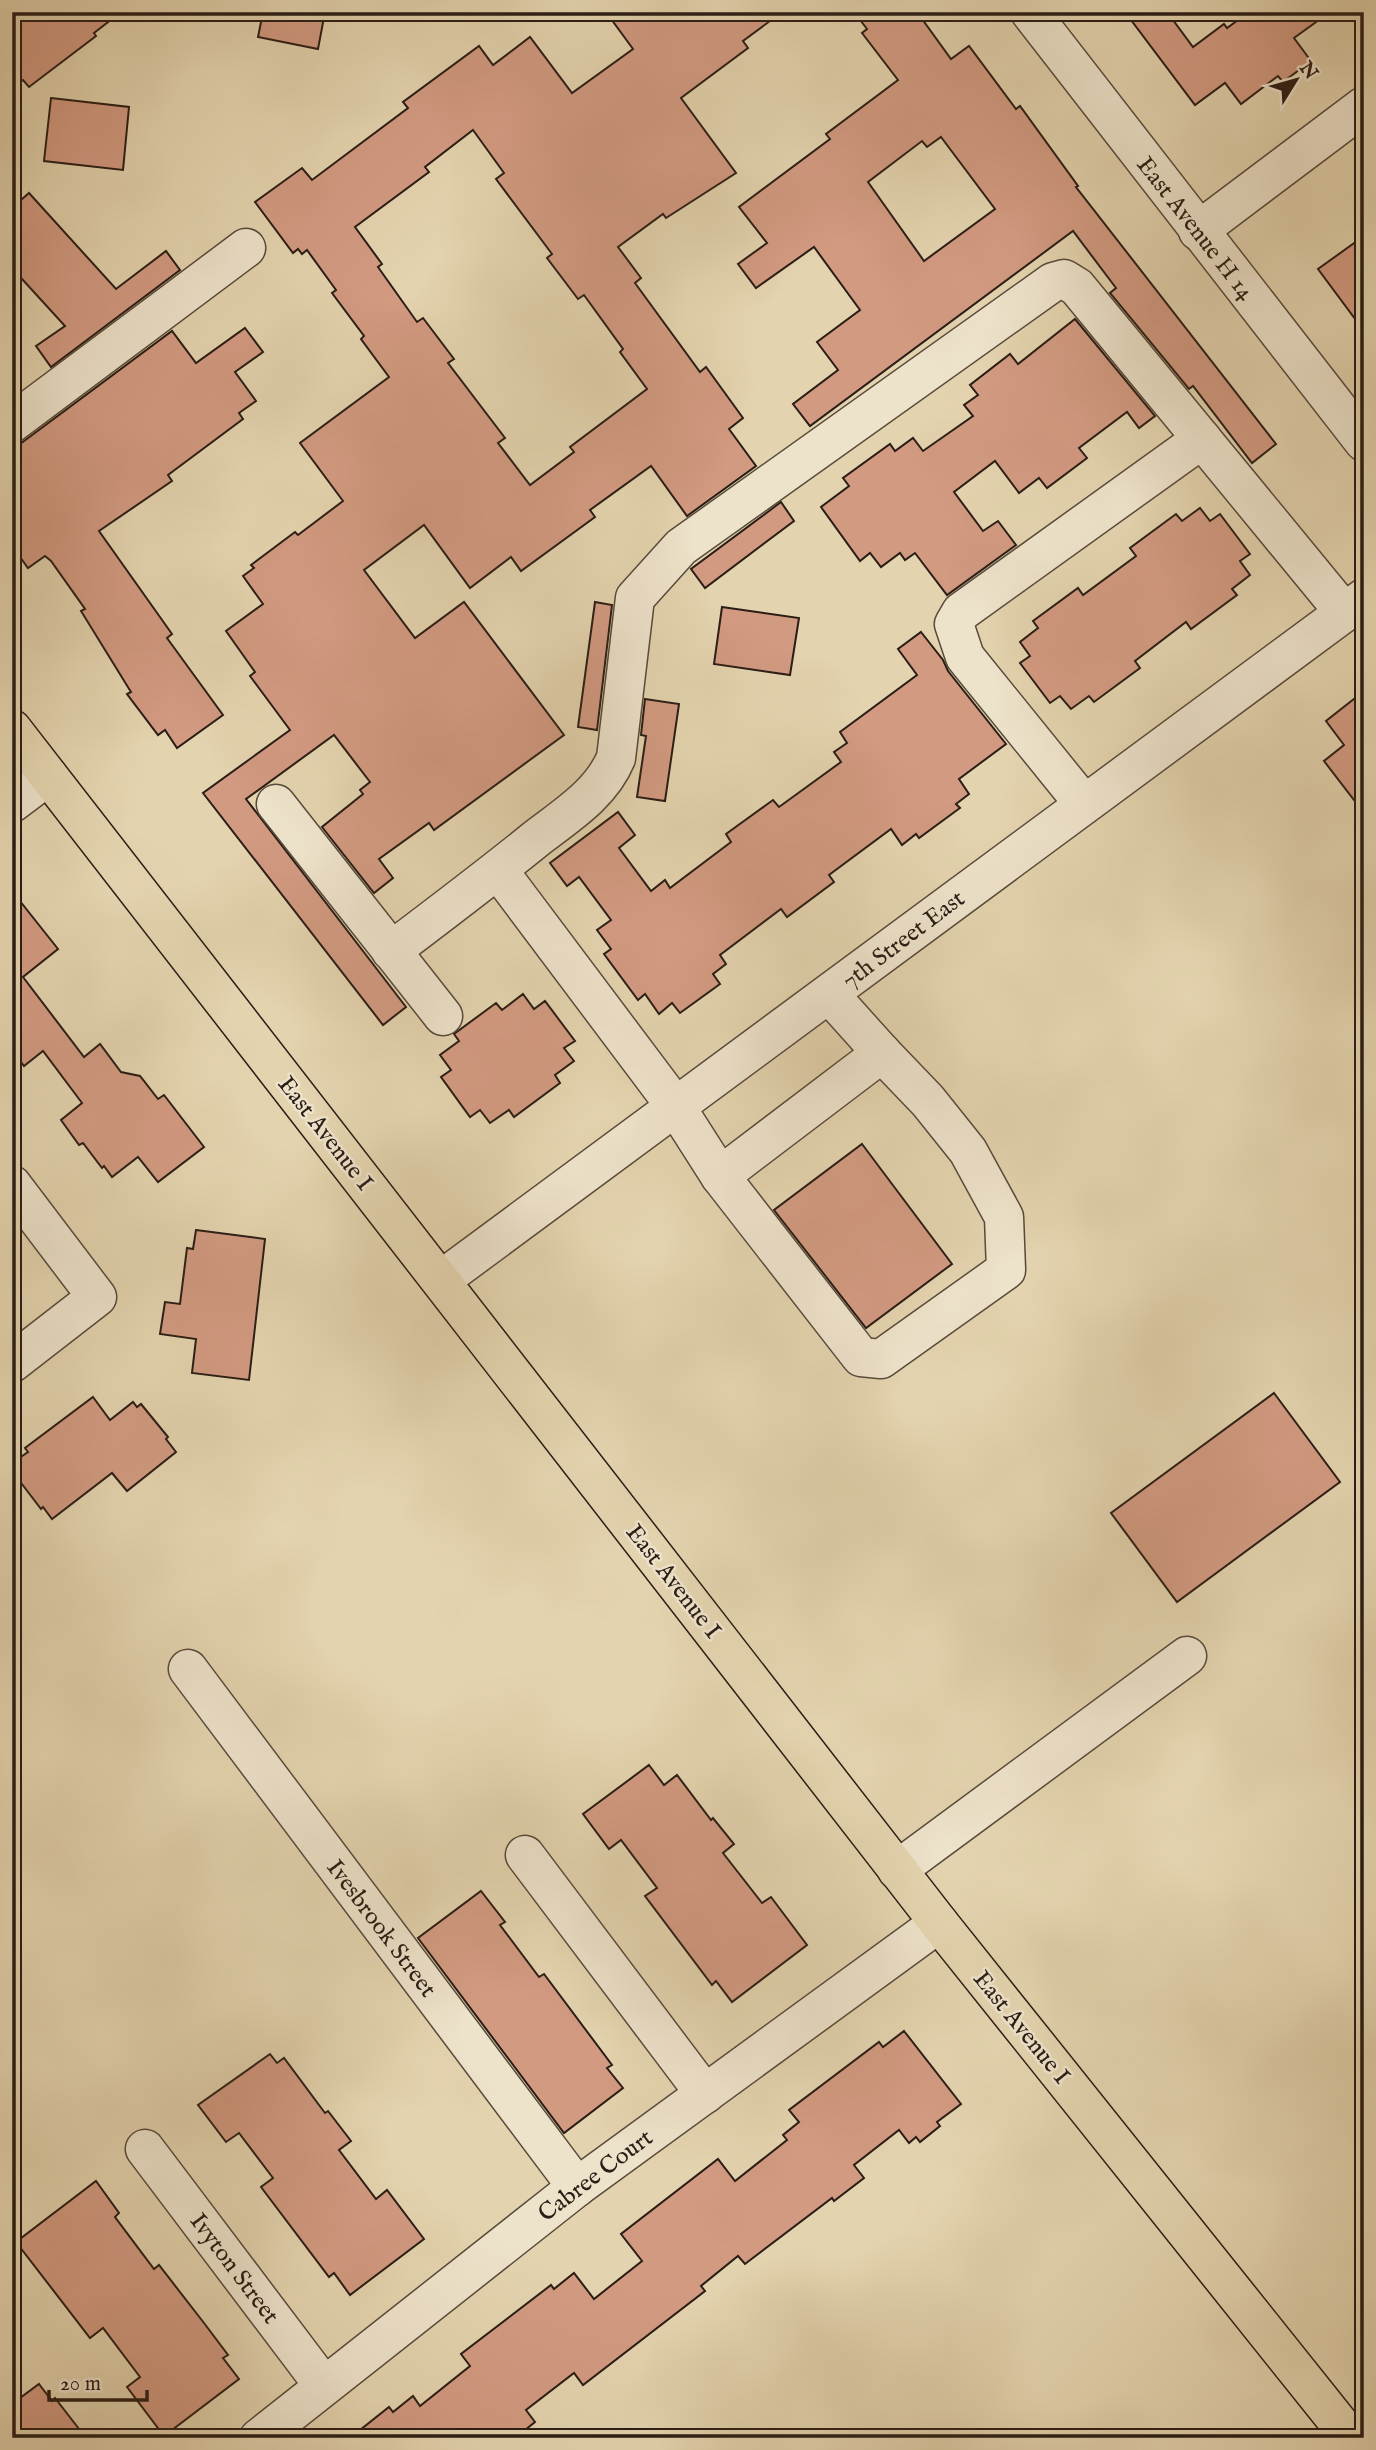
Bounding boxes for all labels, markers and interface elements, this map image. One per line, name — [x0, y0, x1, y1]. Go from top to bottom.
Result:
north arrow — [1260, 46, 1330, 116]
text: N — [1293, 56, 1323, 85]
street label: East Avenue H 14 — [1129, 151, 1261, 307]
street label: 7th Street East — [836, 884, 972, 997]
street label: East Avenue I — [270, 1070, 379, 1198]
street label: East Avenue I — [618, 1518, 727, 1646]
street label: Ivesbrook Street — [319, 1854, 443, 2004]
street label: East Avenue I — [965, 1965, 1076, 2091]
street label: Cabree Court — [532, 2123, 659, 2229]
street label: Ivyton Street — [182, 2207, 286, 2331]
scale bar — [49, 2359, 147, 2403]
text: 20 m — [60, 2371, 101, 2398]

